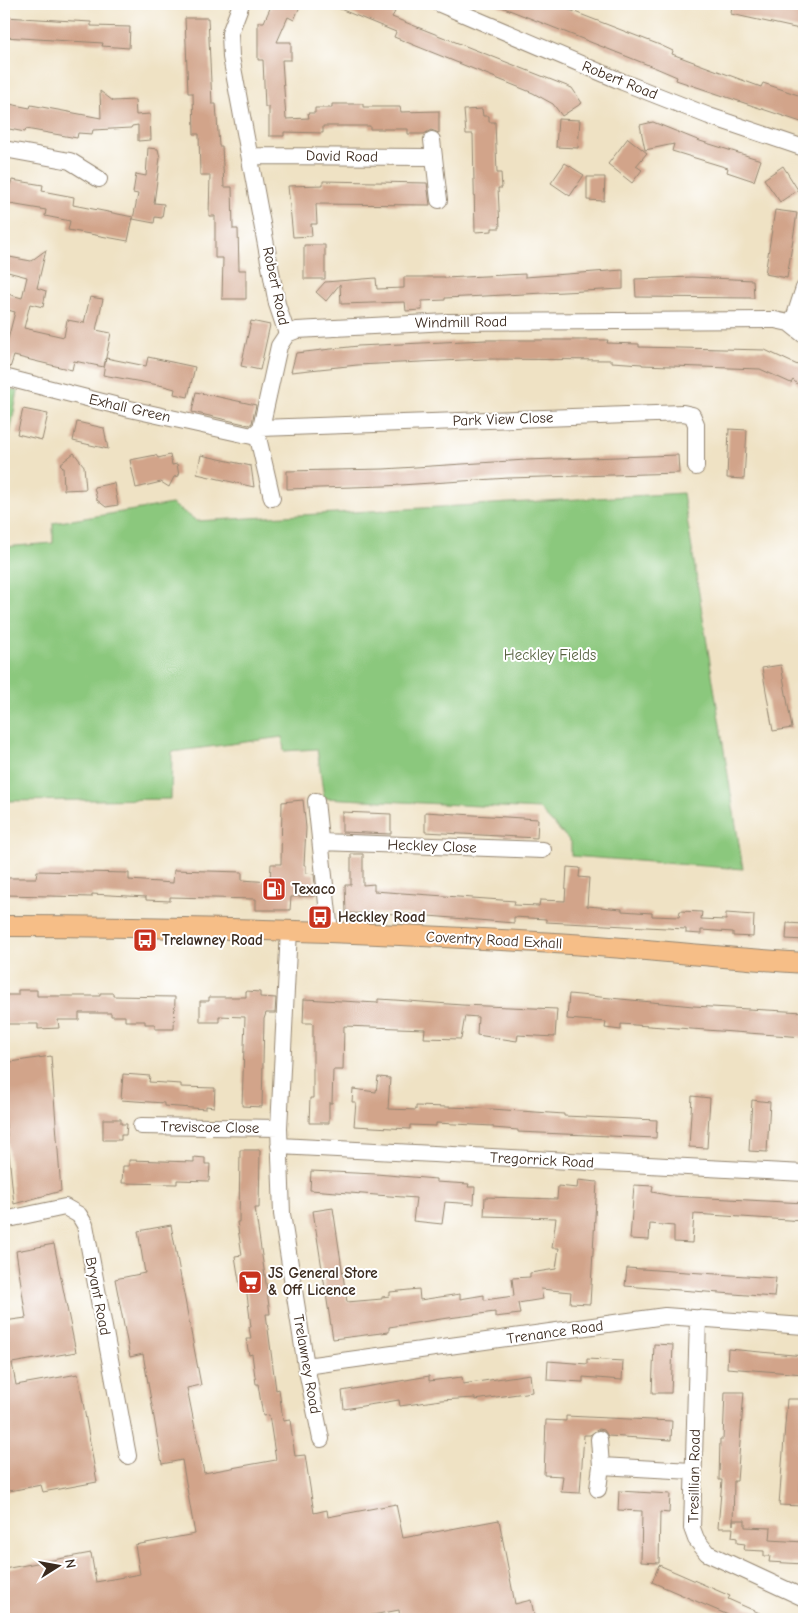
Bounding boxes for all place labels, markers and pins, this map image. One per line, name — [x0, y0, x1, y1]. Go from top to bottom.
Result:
fuel station icon: Texaco — [261, 876, 287, 902]
place label: Texaco — [292, 880, 336, 898]
bus stop icon: Heckley Road — [307, 904, 333, 930]
place label: Heckley Road — [338, 908, 426, 926]
bus stop icon: Trelawney Road — [132, 927, 158, 953]
place label: Trelawney Road — [162, 931, 263, 949]
place label: JS General Store & Off Licence — [268, 1264, 378, 1299]
supermarket icon: JS General Store & Off Licence — [237, 1269, 263, 1295]

